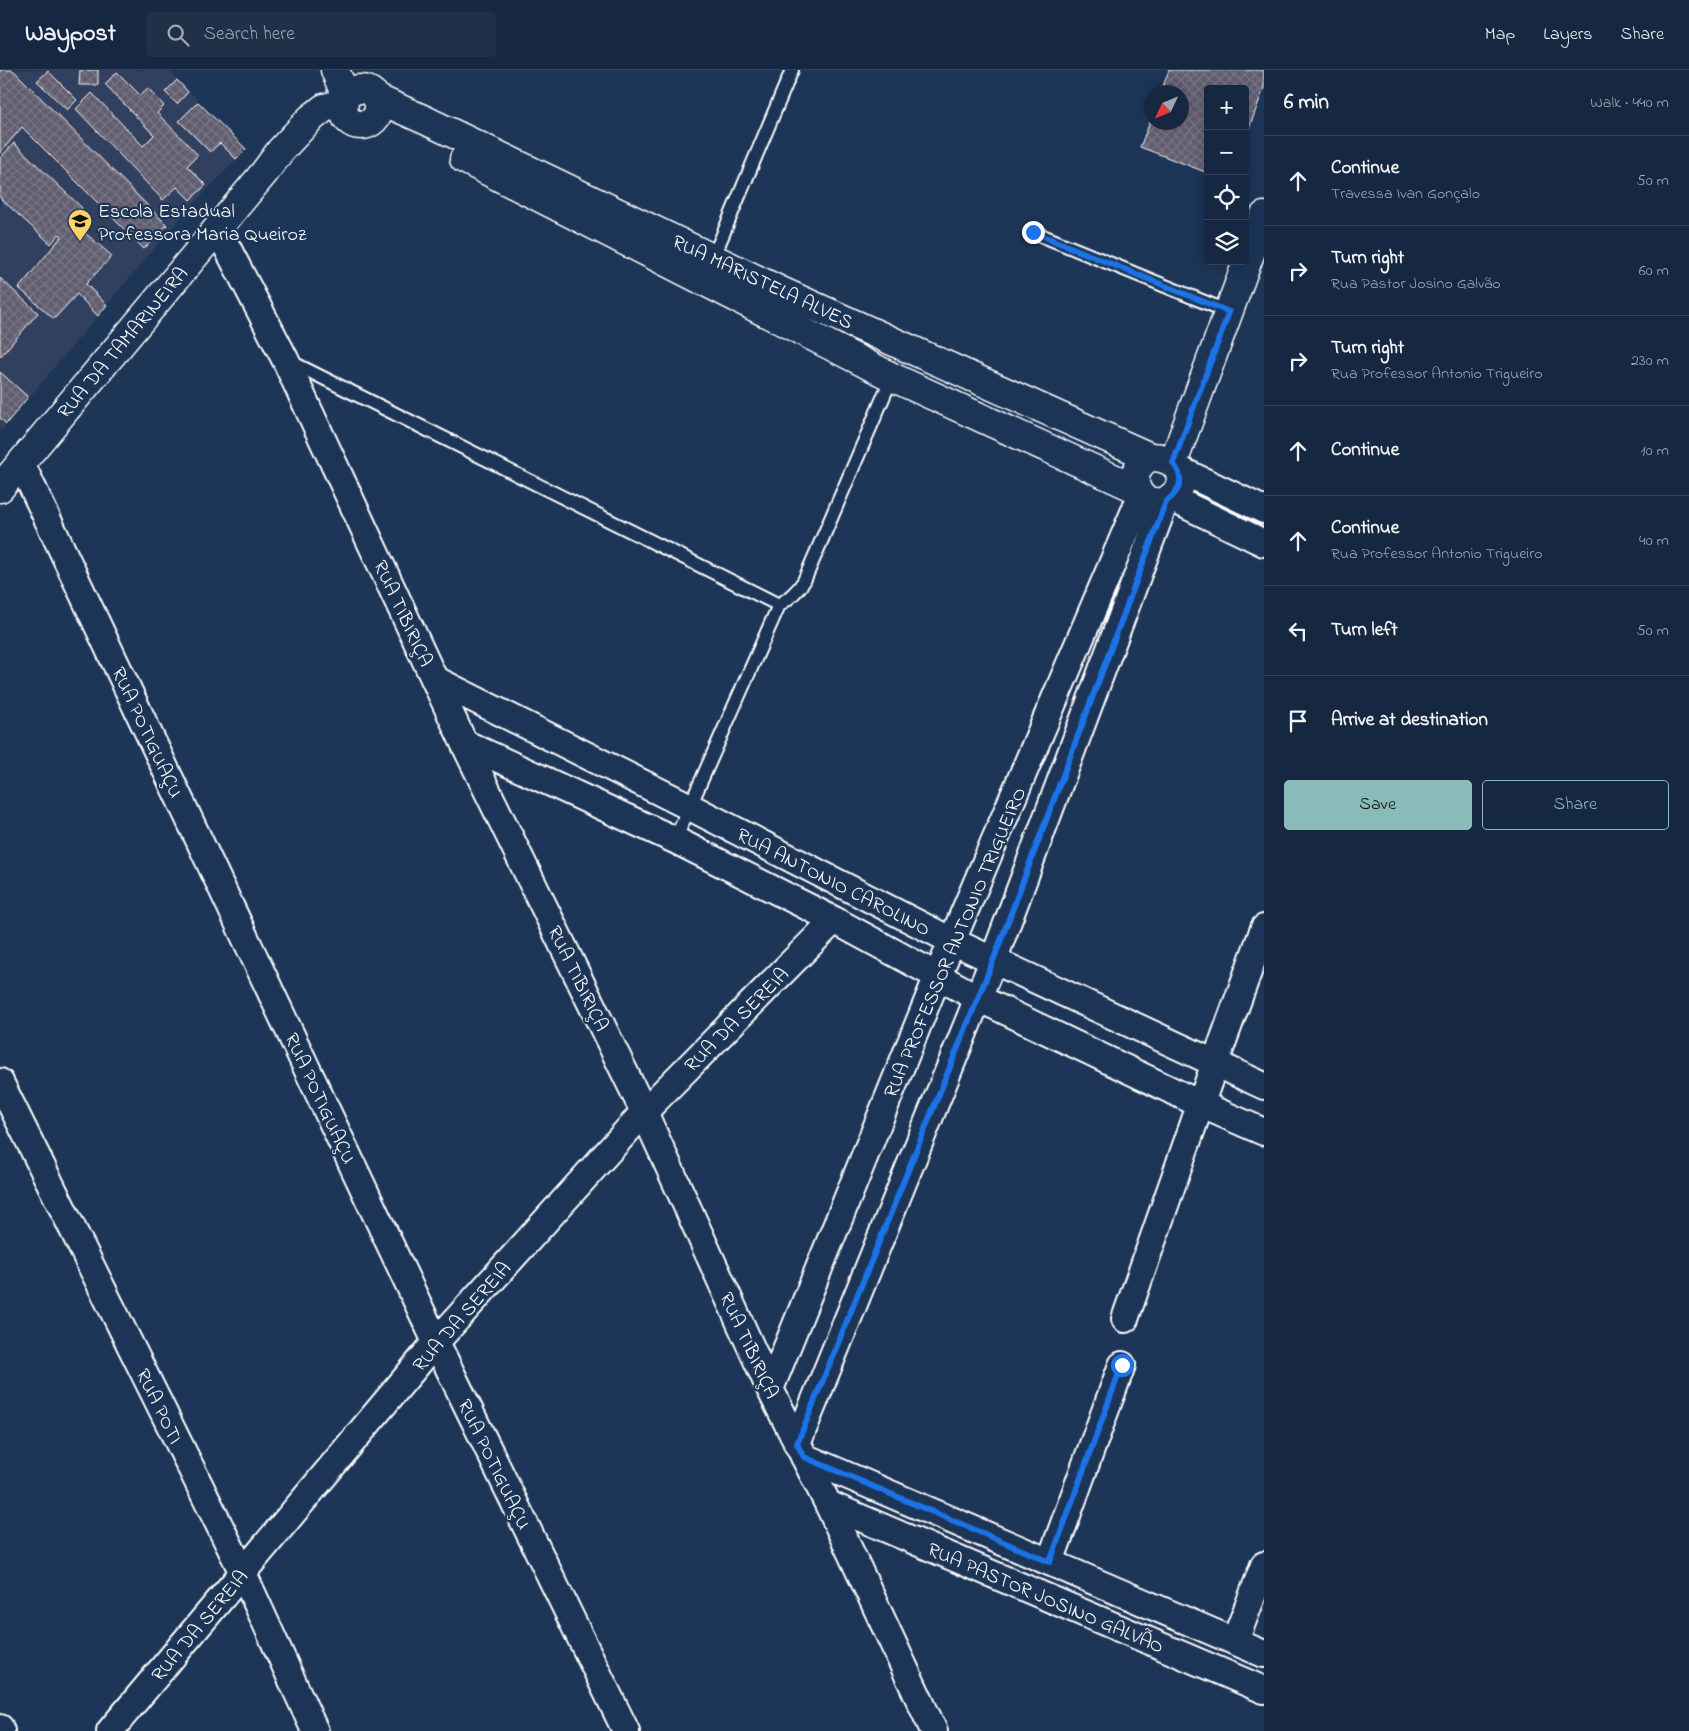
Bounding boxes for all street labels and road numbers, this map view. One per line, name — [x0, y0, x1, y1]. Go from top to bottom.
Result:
street label: RUA MARISTELA ALVES — [667, 229, 857, 338]
street label: RUA DA TAMARINEIRA — [52, 261, 196, 426]
street label: RUA TIBIRIÇA — [364, 556, 439, 672]
street label: RUA POTIGUAÇU — [103, 663, 189, 803]
street label: RUA PROFESSOR ANTONIO TRIGUEIRO — [878, 783, 1035, 1103]
street label: RUA ANTONIO CAROLINO — [731, 822, 935, 945]
street label: RUA TIBIRIÇA — [539, 921, 615, 1037]
street label: RUA DA SEREIA — [679, 962, 797, 1080]
street label: RUA POTIGUAÇU — [276, 1029, 362, 1169]
street label: RUA DA SEREIA — [407, 1256, 519, 1379]
street label: RUA TIBIRIÇA — [710, 1288, 785, 1404]
street label: RUA POTI — [127, 1364, 188, 1450]
street label: RUA POTIGUAÇU — [449, 1395, 537, 1535]
street label: RUA PASTOR JOSINO GALVÃO — [922, 1536, 1168, 1662]
street label: RUA DA SEREIA — [145, 1564, 256, 1689]

